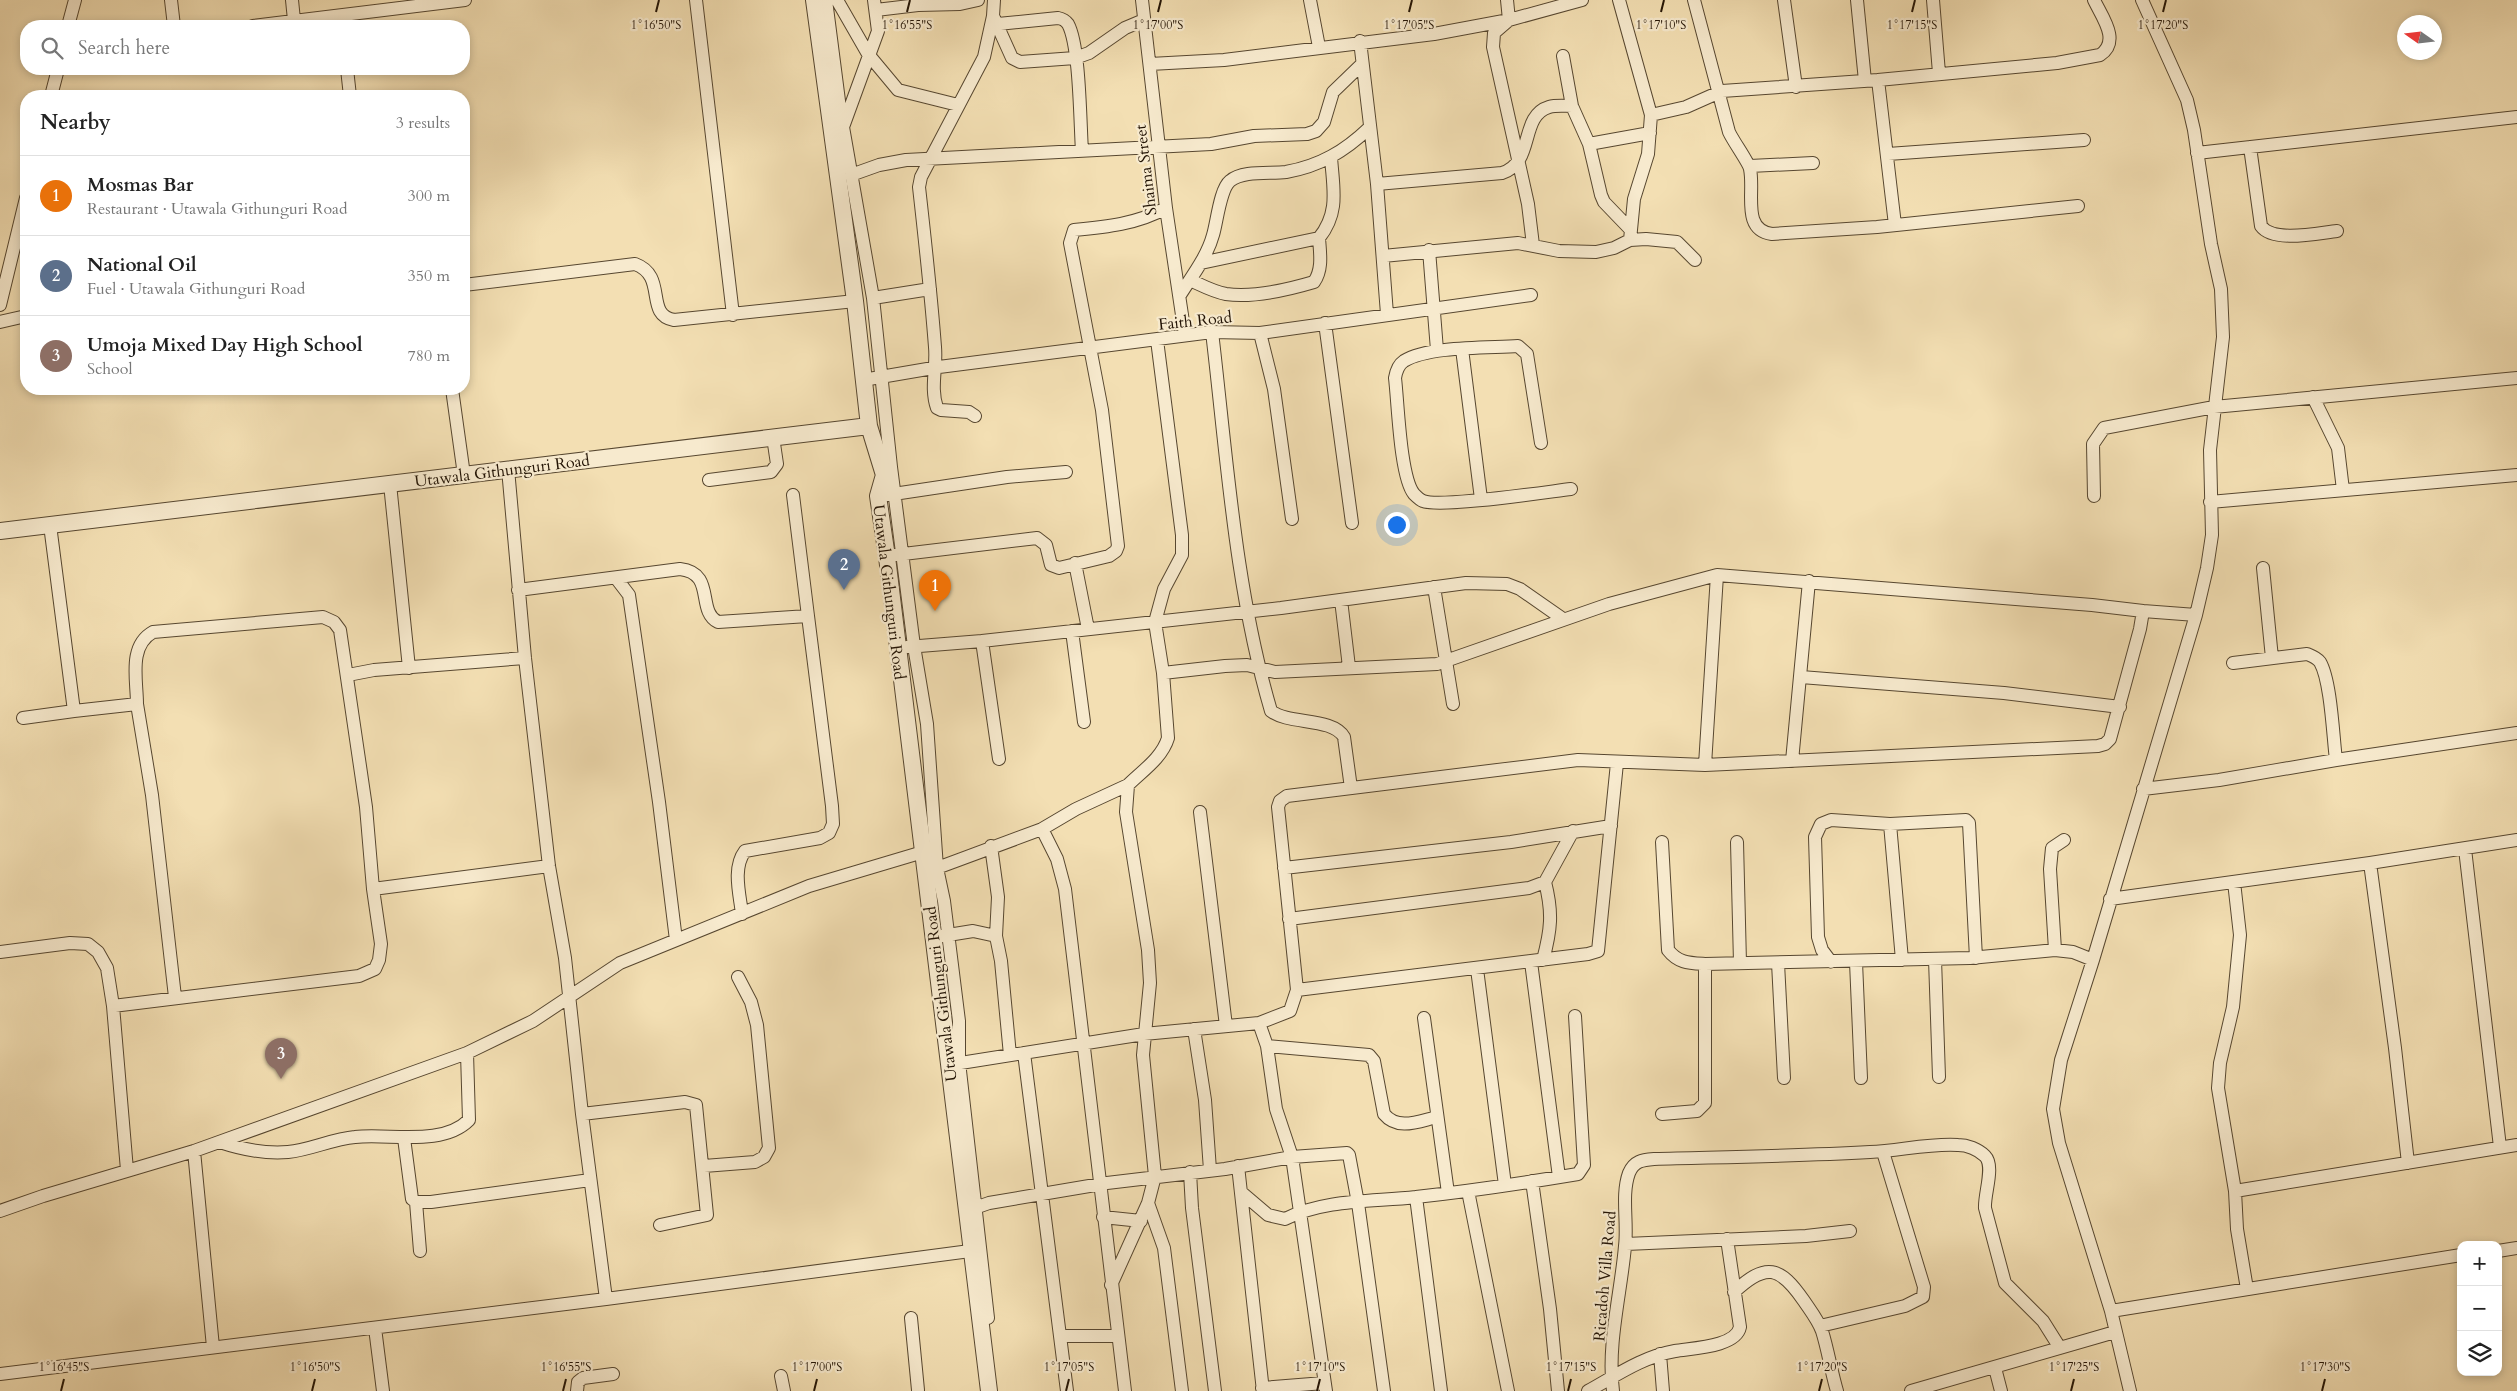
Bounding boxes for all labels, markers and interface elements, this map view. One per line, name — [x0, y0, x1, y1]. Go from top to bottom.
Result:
north arrow — [2397, 15, 2442, 60]
text: 1°16'50"S — [631, 17, 681, 33]
text: 1°16'55"S — [882, 17, 932, 33]
text: 1°17'00"S — [1133, 17, 1183, 33]
text: 1°17'05"S — [1384, 17, 1434, 33]
text: 1°17'10"S — [1636, 17, 1686, 33]
text: 1°17'15"S — [1887, 17, 1937, 33]
text: 1°17'20"S — [2138, 17, 2188, 33]
search box — [20, 20, 470, 75]
icon: search — [38, 34, 66, 62]
text: Search here — [78, 35, 170, 61]
text: Nearby — [40, 108, 111, 137]
text: 3 results — [396, 112, 450, 134]
street label: Shaima Street — [1130, 123, 1162, 217]
text: Mosmas Bar — [87, 172, 193, 198]
text: 1 — [52, 185, 60, 207]
text: 300 m — [408, 185, 450, 207]
text: Restaurant · Utawala Githunguri Road — [87, 198, 347, 220]
text: National Oil — [87, 252, 197, 278]
text: 2 — [52, 265, 60, 287]
text: 350 m — [408, 265, 450, 287]
text: Fuel · Utawala Githunguri Road — [87, 278, 305, 300]
street label: Faith Road — [1157, 306, 1233, 336]
text: Umoja Mixed Day High School — [87, 332, 363, 358]
text: 3 — [52, 345, 60, 367]
text: 780 m — [408, 345, 450, 367]
text: School — [87, 358, 132, 380]
street label: Utawala Githunguri Road — [413, 449, 592, 493]
street label: Utawala Githunguri Road — [867, 503, 911, 682]
your location — [1384, 512, 1410, 538]
pin: 2 — [828, 549, 860, 590]
pin: 1 — [919, 570, 951, 611]
street label: Utawala Githunguri Road — [919, 904, 963, 1083]
pin: 3 — [265, 1038, 297, 1079]
street label: Ricadoh Villa Road — [1588, 1209, 1622, 1342]
map controls — [2457, 1241, 2502, 1376]
button: + — [2457, 1241, 2502, 1286]
button: − — [2457, 1286, 2502, 1331]
button: layers — [2457, 1331, 2502, 1376]
text: 1°16'45"S — [39, 1359, 89, 1375]
text: 1°16'50"S — [290, 1359, 340, 1375]
text: 1°16'55"S — [541, 1359, 591, 1375]
text: 1°17'00"S — [792, 1359, 842, 1375]
text: 1°17'05"S — [1044, 1359, 1094, 1375]
text: 1°17'10"S — [1295, 1359, 1345, 1375]
text: 1°17'15"S — [1546, 1359, 1596, 1375]
text: 1°17'20"S — [1797, 1359, 1847, 1375]
text: 1°17'25"S — [2049, 1359, 2099, 1375]
text: 1°17'30"S — [2300, 1359, 2350, 1375]

